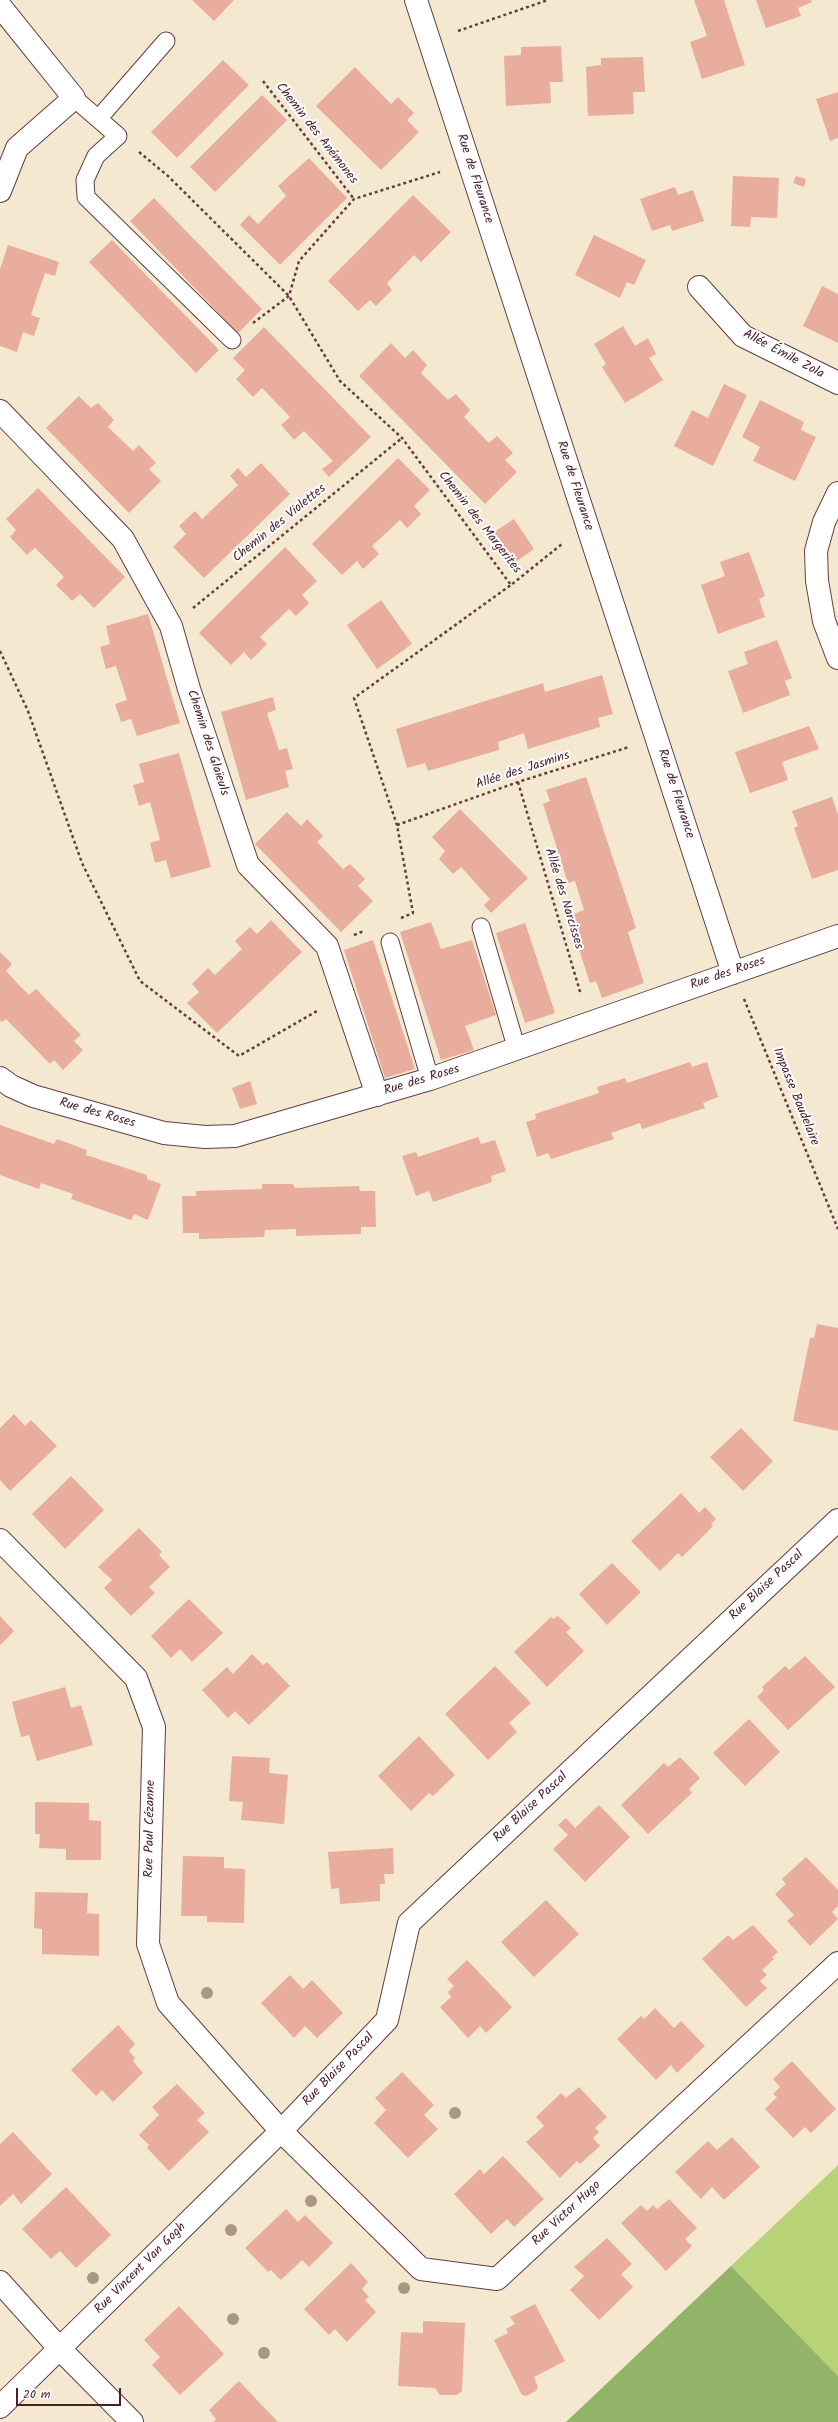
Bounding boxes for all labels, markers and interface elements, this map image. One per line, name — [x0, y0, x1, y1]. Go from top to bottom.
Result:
street label: Chemin des Anémones — [272, 80, 360, 188]
street label: Rue de Fleurance — [452, 132, 496, 226]
street label: Allée Émile Zola — [740, 327, 826, 383]
street label: Rue de Fleurance — [552, 439, 596, 533]
street label: Chemin des Margerites — [434, 469, 524, 577]
street label: Chemin des Violettes — [230, 482, 330, 566]
street label: Chemin des Glaïeuls — [183, 688, 231, 798]
street label: Rue de Fleurance — [653, 747, 697, 841]
street label: Allée des Jasmins — [474, 748, 572, 794]
street label: Allée des Narcisses — [540, 847, 586, 951]
street label: Rue des Roses — [688, 954, 768, 994]
street label: Impasse Baudelaire — [768, 1046, 822, 1148]
street label: Rue des Roses — [382, 1062, 462, 1100]
street label: Rue des Roses — [57, 1096, 137, 1132]
street label: Rue Blaise Pascal — [727, 1548, 807, 1624]
street label: Rue Blaise Pascal — [491, 1770, 571, 1846]
street label: Rue Paul Cézanne — [142, 1780, 160, 1878]
street label: Rue Blaise Pascal — [300, 2030, 378, 2110]
street label: Rue Victor Hugo — [529, 2178, 605, 2250]
street label: Rue Vincent Van Gogh — [92, 2220, 190, 2318]
scale bar — [18, 2380, 123, 2406]
text: 20 m — [23, 2385, 50, 2404]

